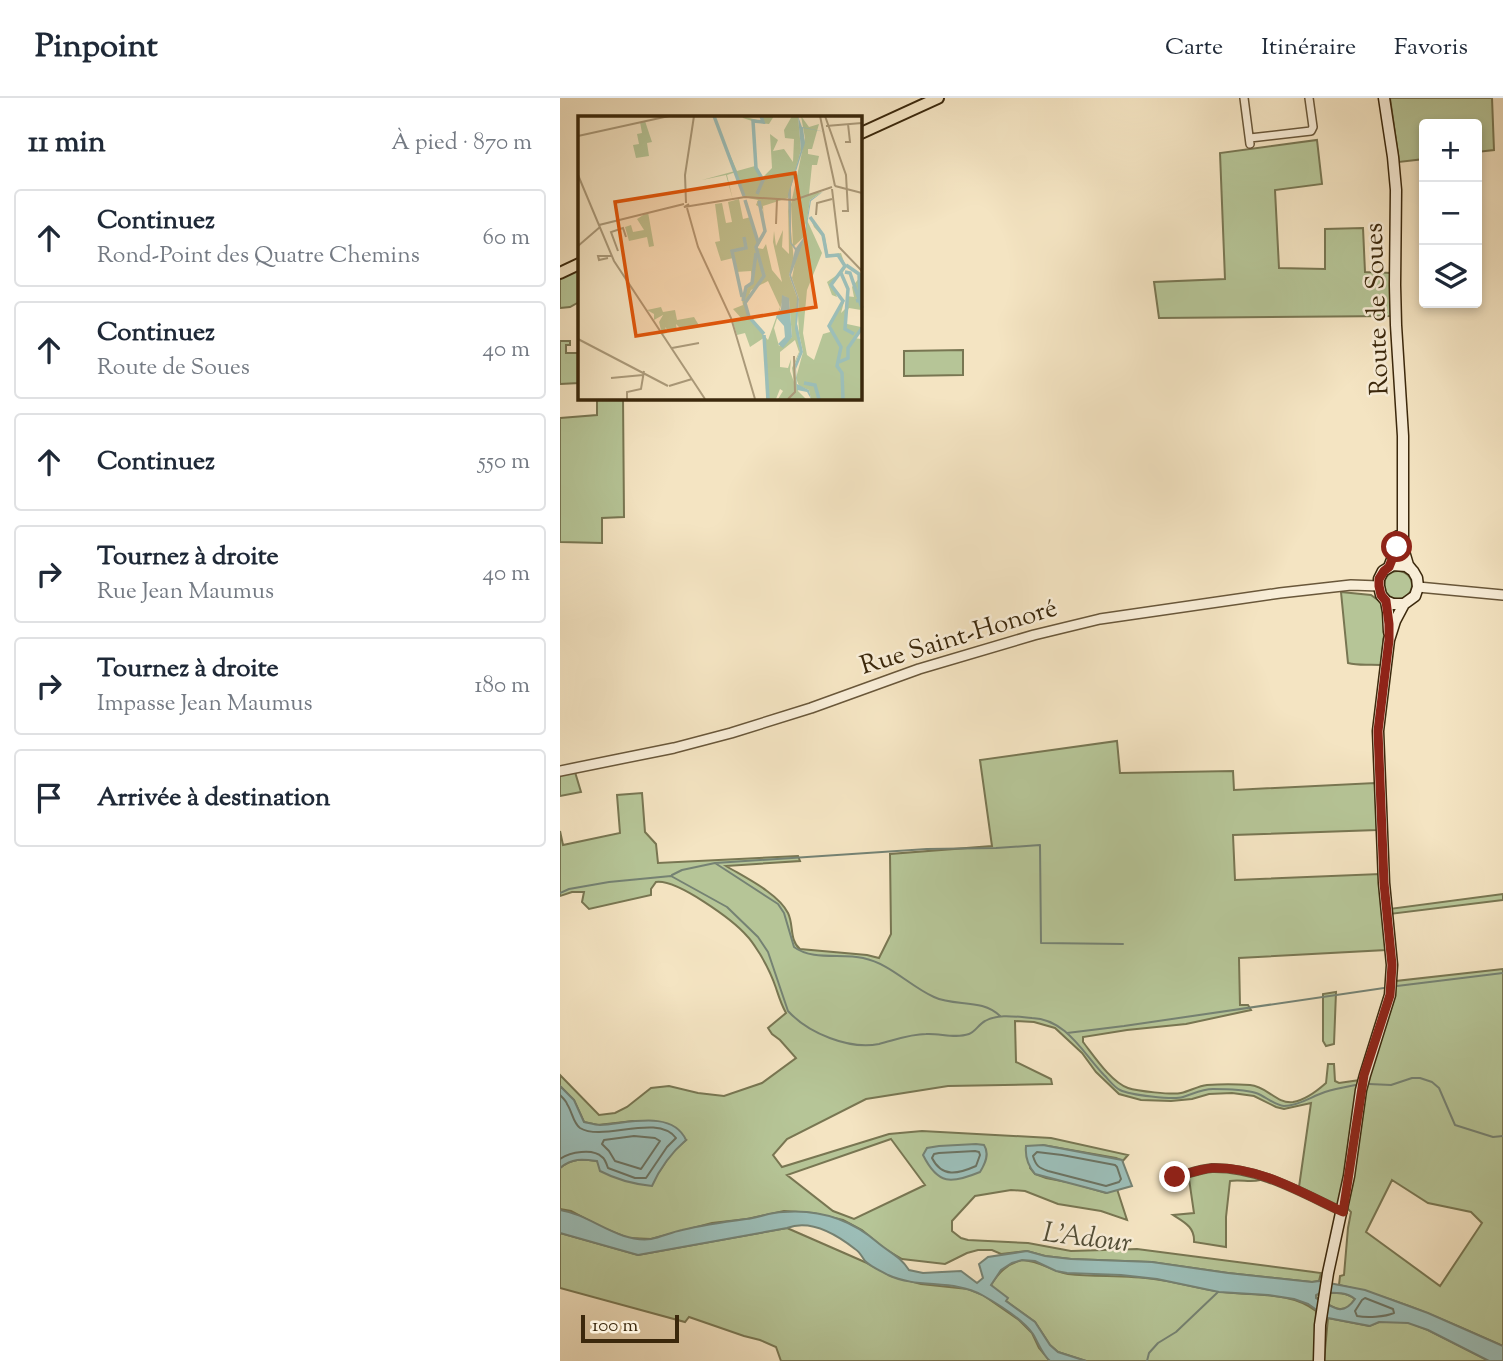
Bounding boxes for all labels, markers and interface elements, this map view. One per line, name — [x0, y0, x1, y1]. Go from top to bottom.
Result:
text: Pinpoint — [35, 24, 158, 72]
text: Carte — [1165, 31, 1223, 65]
text: Itinéraire — [1261, 31, 1356, 65]
text: Favoris — [1394, 31, 1468, 65]
inset map — [578, 116, 861, 399]
map controls — [1419, 119, 1482, 308]
button: + — [1419, 119, 1482, 182]
text: 11 min — [28, 122, 106, 165]
text: À pied · 870 m — [391, 127, 532, 160]
button: − — [1419, 182, 1482, 245]
text: Continuez — [97, 203, 215, 240]
icon: ahead — [30, 219, 68, 257]
text: 60 m — [482, 222, 530, 255]
street label: Route de Soues — [1356, 222, 1400, 396]
text: Rond-Point des Quatre Chemins — [97, 240, 420, 273]
button: layers — [1419, 245, 1482, 308]
text: Continuez — [97, 315, 215, 352]
icon: ahead — [30, 331, 68, 369]
text: 40 m — [483, 334, 530, 367]
text: Route de Soues — [97, 352, 250, 385]
icon: ahead — [30, 443, 68, 481]
text: Continuez — [97, 444, 215, 481]
text: 550 m — [478, 446, 530, 479]
route start — [1381, 531, 1412, 562]
text: Tournez à droite — [97, 539, 279, 576]
icon: right — [30, 555, 68, 593]
text: 40 m — [483, 558, 530, 591]
text: Rue Jean Maumus — [97, 576, 274, 609]
street label: Rue Saint-Honoré — [856, 590, 1062, 686]
text: Tournez à droite — [97, 651, 279, 688]
icon: right — [30, 667, 68, 705]
text: 180 m — [475, 670, 530, 703]
text: Impasse Jean Maumus — [97, 688, 313, 721]
icon: arrive — [30, 779, 68, 817]
text: Arrivée à destination — [97, 780, 330, 817]
route end — [1159, 1161, 1190, 1192]
water label: L'Adour — [1040, 1214, 1134, 1264]
scale bar — [581, 1312, 679, 1344]
text: 100 m — [592, 1313, 638, 1340]

